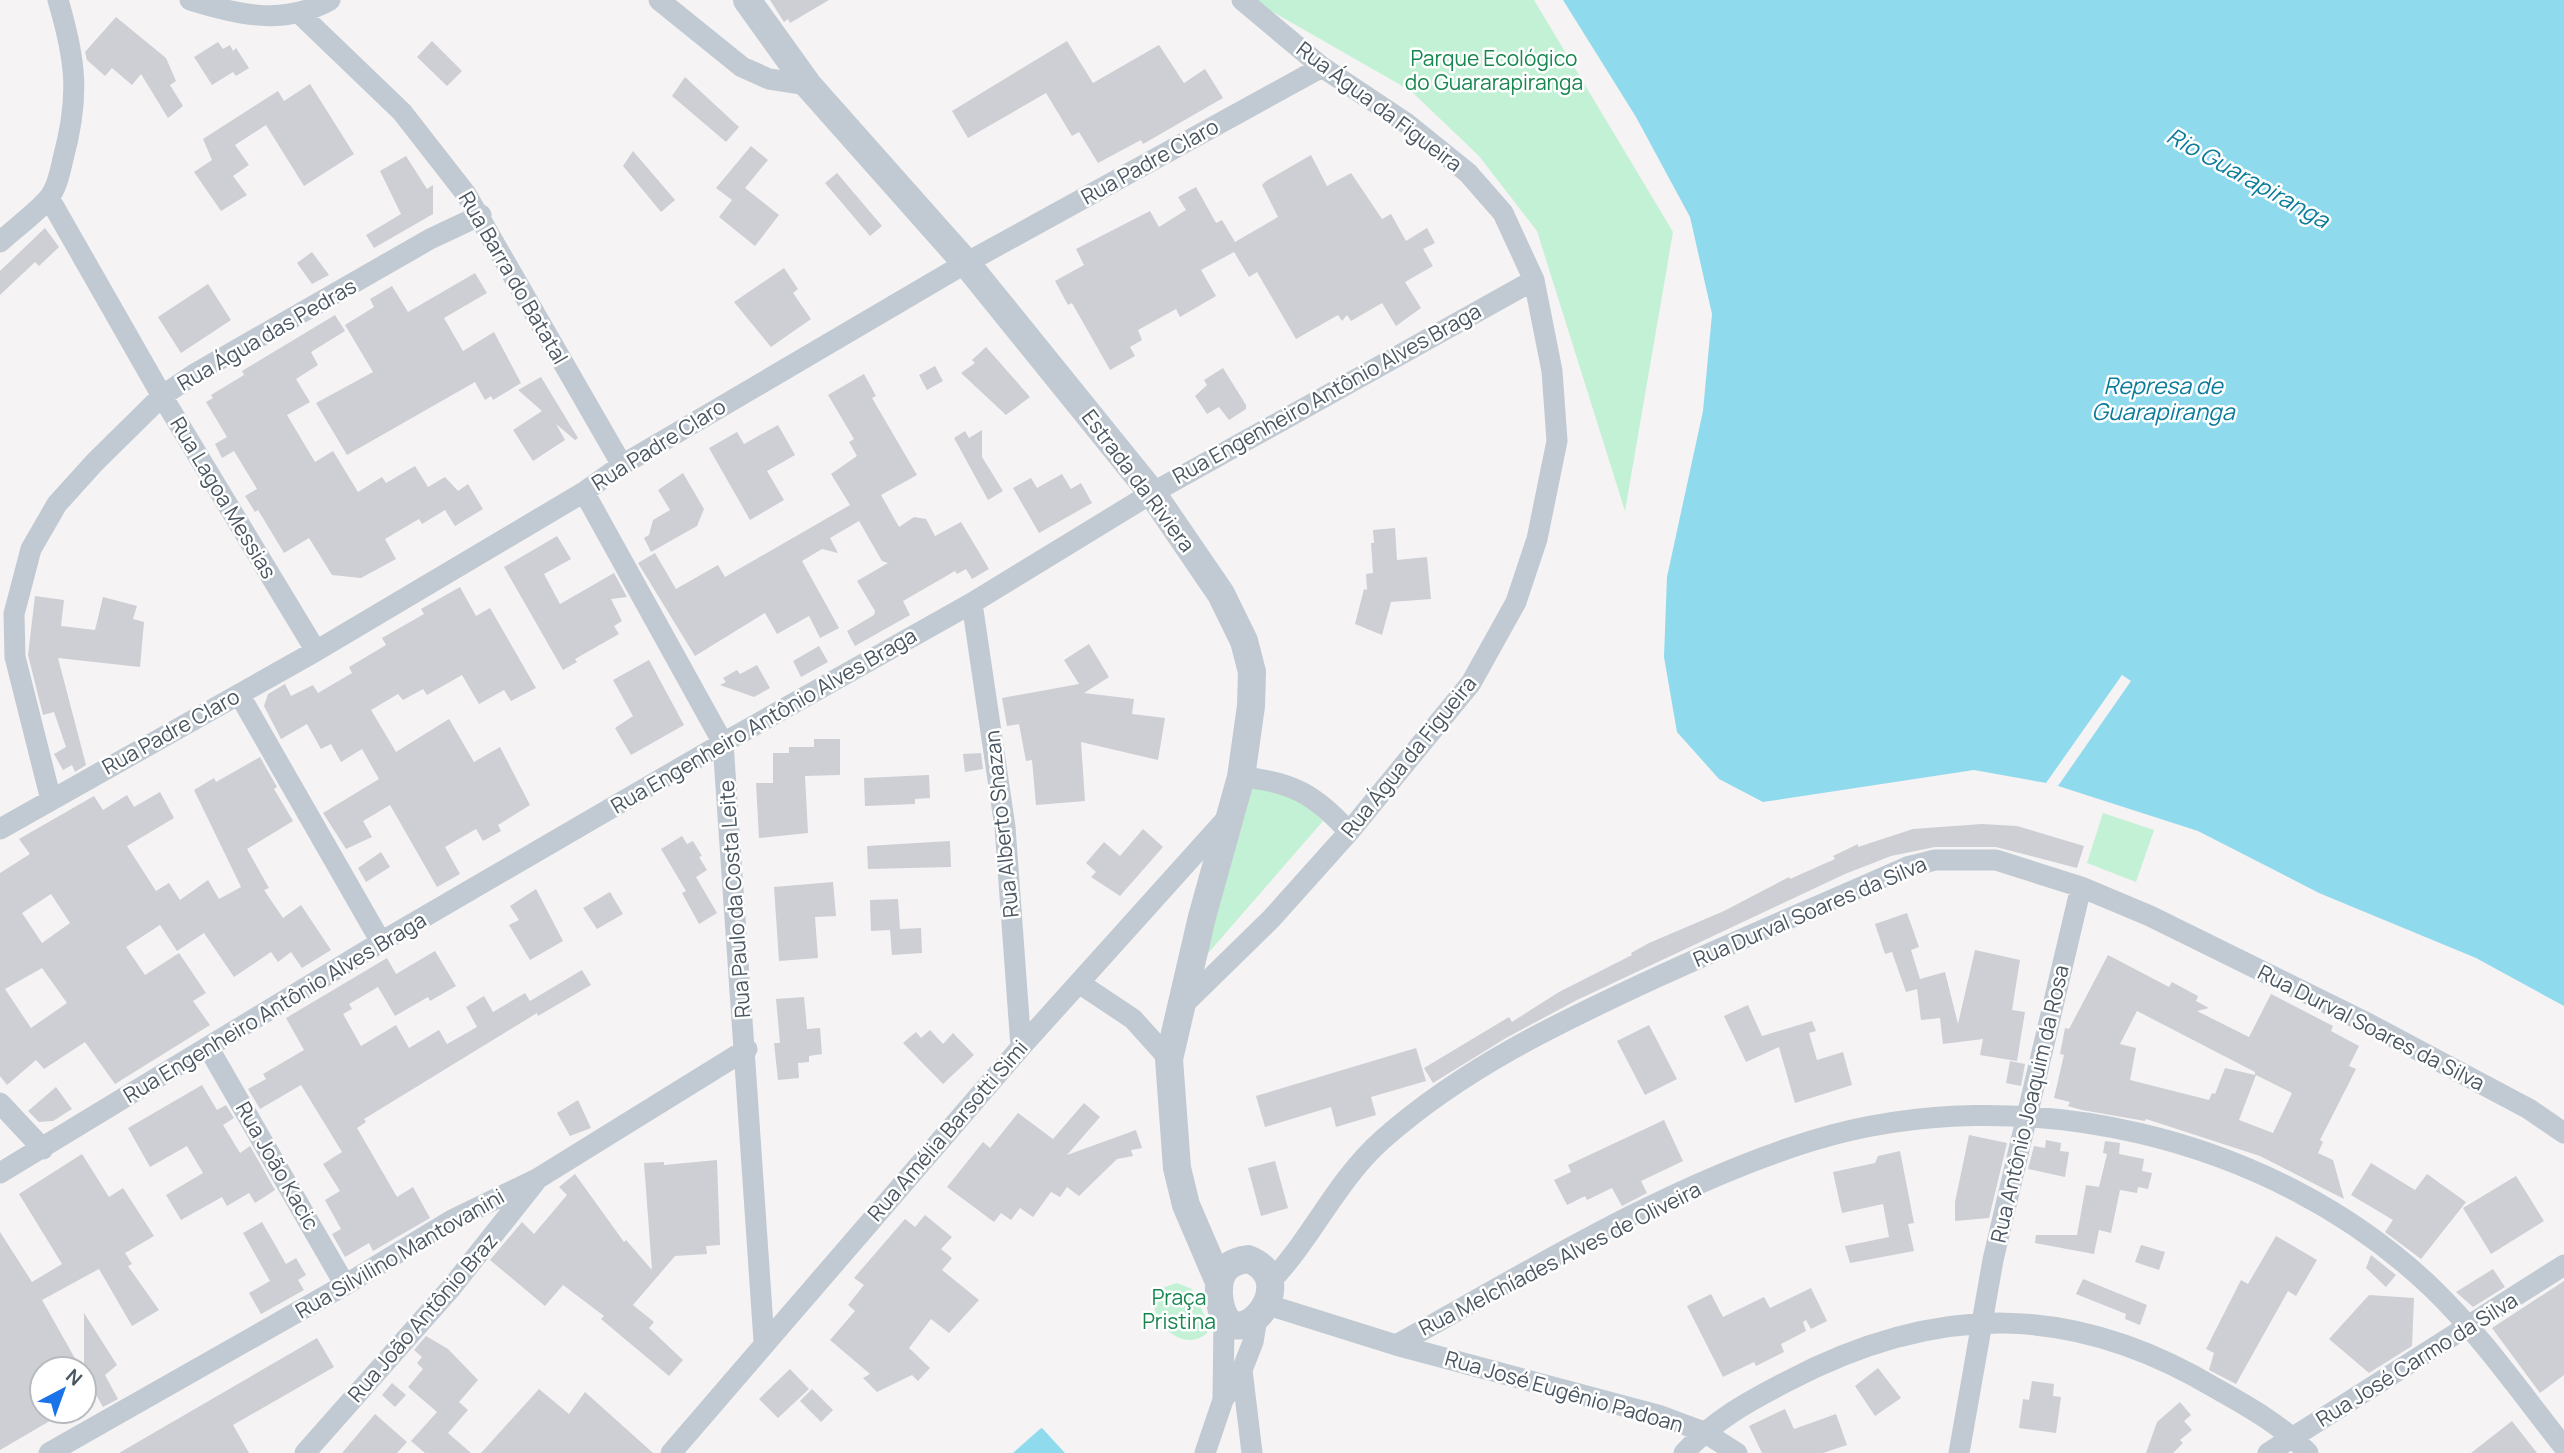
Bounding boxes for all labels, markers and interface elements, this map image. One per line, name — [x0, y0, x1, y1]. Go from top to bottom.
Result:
street label: Rua Água da Figueira — [1291, 35, 1468, 178]
park label: Parque Ecológico do Guararapiranga — [1405, 44, 1583, 96]
street label: Rua Padre Claro — [1076, 112, 1223, 210]
water label: Rio Guarapiranga — [2162, 119, 2336, 236]
street label: Rua Barra do Batatal — [453, 186, 575, 369]
street label: Rua Água das Pedras — [172, 271, 361, 397]
street label: Rua Engenheiro Antônio Alves Braga — [1167, 296, 1486, 490]
water label: Represa de Guarapiranga — [2092, 369, 2236, 427]
street label: Rua Padre Claro — [586, 392, 731, 497]
street label: Estrada da Riviera — [1076, 403, 1202, 557]
street label: Rua Lagoa Messias — [164, 411, 283, 584]
street label: Rua Engenheiro Antônio Alves Braga — [606, 621, 921, 819]
street label: Rua Água da Figueira — [1334, 670, 1482, 843]
street label: Rua Padre Claro — [97, 682, 244, 780]
street label: Rua Alberto Shazan — [977, 729, 1025, 919]
street label: Rua Paulo da Costa Leite — [712, 779, 756, 1019]
street label: Rua Durval Soares da Silva — [1689, 849, 1931, 973]
street label: Rua Engenheiro Antônio Alves Braga — [118, 905, 431, 1109]
street label: Rua Durval Soares da Silva — [2253, 958, 2490, 1097]
street label: Rua Antônio Joaquim da Rosa — [1983, 962, 2075, 1245]
street label: Rua Amélia Barsotti Simi — [861, 1034, 1034, 1227]
street label: Rua João Kacic — [230, 1096, 326, 1235]
street label: Rua Melchíades Alves de Oliveira — [1414, 1175, 1705, 1342]
street label: Rua Silvilino Mantovanini — [290, 1182, 509, 1325]
street label: Rua João Antônio Braz — [341, 1227, 503, 1408]
park label: Praça Pristina — [1142, 1283, 1216, 1335]
street label: Rua José Carmo da Silva — [2310, 1286, 2522, 1433]
street label: Rua José Eugênio Padoan — [1442, 1344, 1687, 1439]
north arrow — [28, 1355, 98, 1425]
text: N — [60, 1363, 88, 1391]

